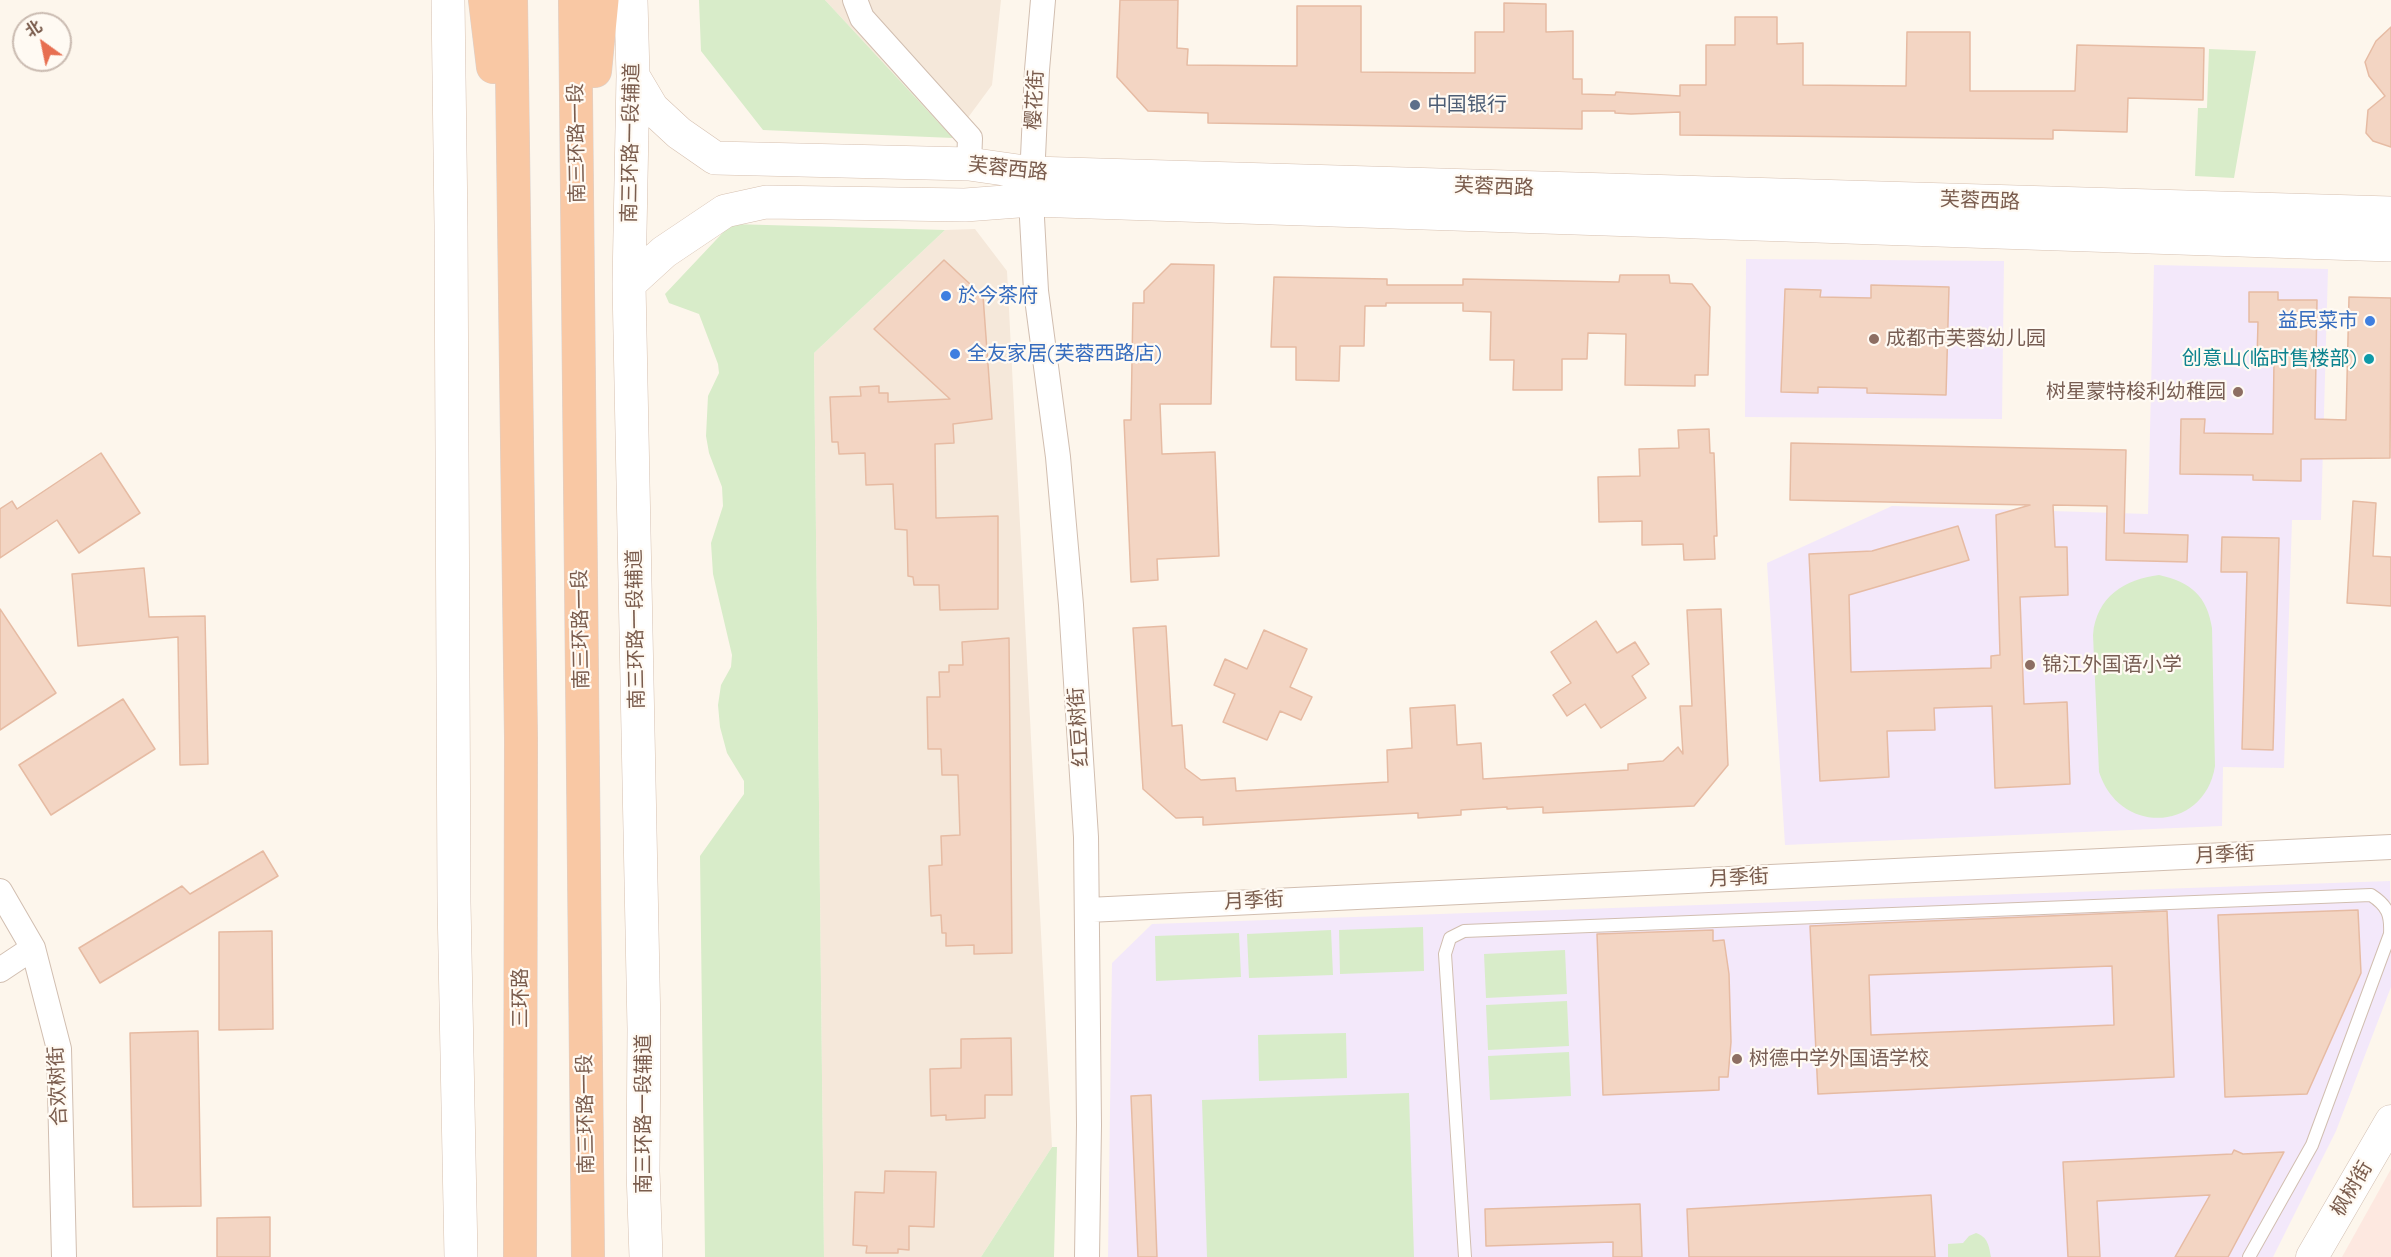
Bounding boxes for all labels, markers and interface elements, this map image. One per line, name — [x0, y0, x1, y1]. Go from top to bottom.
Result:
north arrow — [12, 12, 72, 72]
text: 北 — [21, 16, 45, 41]
street label: 南三环路一段辅道 — [618, 63, 644, 223]
street label: 樱花街 — [1021, 69, 1049, 131]
street label: 南三环路一段 — [564, 83, 590, 203]
place label: 中国银行 — [1427, 93, 1507, 117]
marker: 中国银行 — [1408, 98, 1422, 112]
street label: 芙蓉西路 — [967, 153, 1049, 185]
street label: 芙蓉西路 — [1454, 174, 1534, 200]
street label: 芙蓉西路 — [1940, 188, 2020, 214]
place label: 於今茶府 — [958, 284, 1038, 308]
marker: 於今茶府 — [939, 289, 953, 303]
place label: 益民菜市 — [2278, 309, 2358, 333]
marker: 益民菜市 — [2363, 314, 2377, 328]
place label: 成都市芙蓉幼儿园 — [1886, 327, 2046, 351]
marker: 成都市芙蓉幼儿园 — [1867, 332, 1881, 346]
place label: 全友家居(芙蓉西路店) — [967, 342, 1162, 366]
marker: 全友家居(芙蓉西路店) — [948, 347, 962, 361]
place label: 创意山(临时售楼部) — [2182, 347, 2357, 371]
marker: 创意山(临时售楼部) — [2362, 352, 2376, 366]
place label: 树星蒙特梭利幼稚园 — [2046, 380, 2226, 404]
marker: 树星蒙特梭利幼稚园 — [2231, 385, 2245, 399]
street label: 南三环路一段辅道 — [623, 549, 649, 709]
street label: 南三环路一段 — [568, 569, 594, 689]
place label: 锦江外国语小学 — [2042, 653, 2182, 677]
marker: 锦江外国语小学 — [2023, 658, 2037, 672]
street label: 红豆树街 — [1064, 686, 1094, 768]
street label: 月季街 — [2194, 841, 2256, 869]
street label: 月季街 — [1708, 864, 1770, 892]
street label: 月季街 — [1223, 887, 1285, 915]
street label: 三环路 — [509, 968, 533, 1028]
street label: 南三环路一段辅道 — [632, 1034, 656, 1194]
street label: 合欢树街 — [44, 1045, 72, 1127]
place label: 树德中学外国语学校 — [1749, 1047, 1929, 1071]
marker: 树德中学外国语学校 — [1730, 1052, 1744, 1066]
street label: 南三环路一段 — [573, 1054, 599, 1174]
street label: 枫树街 — [2326, 1157, 2378, 1221]

